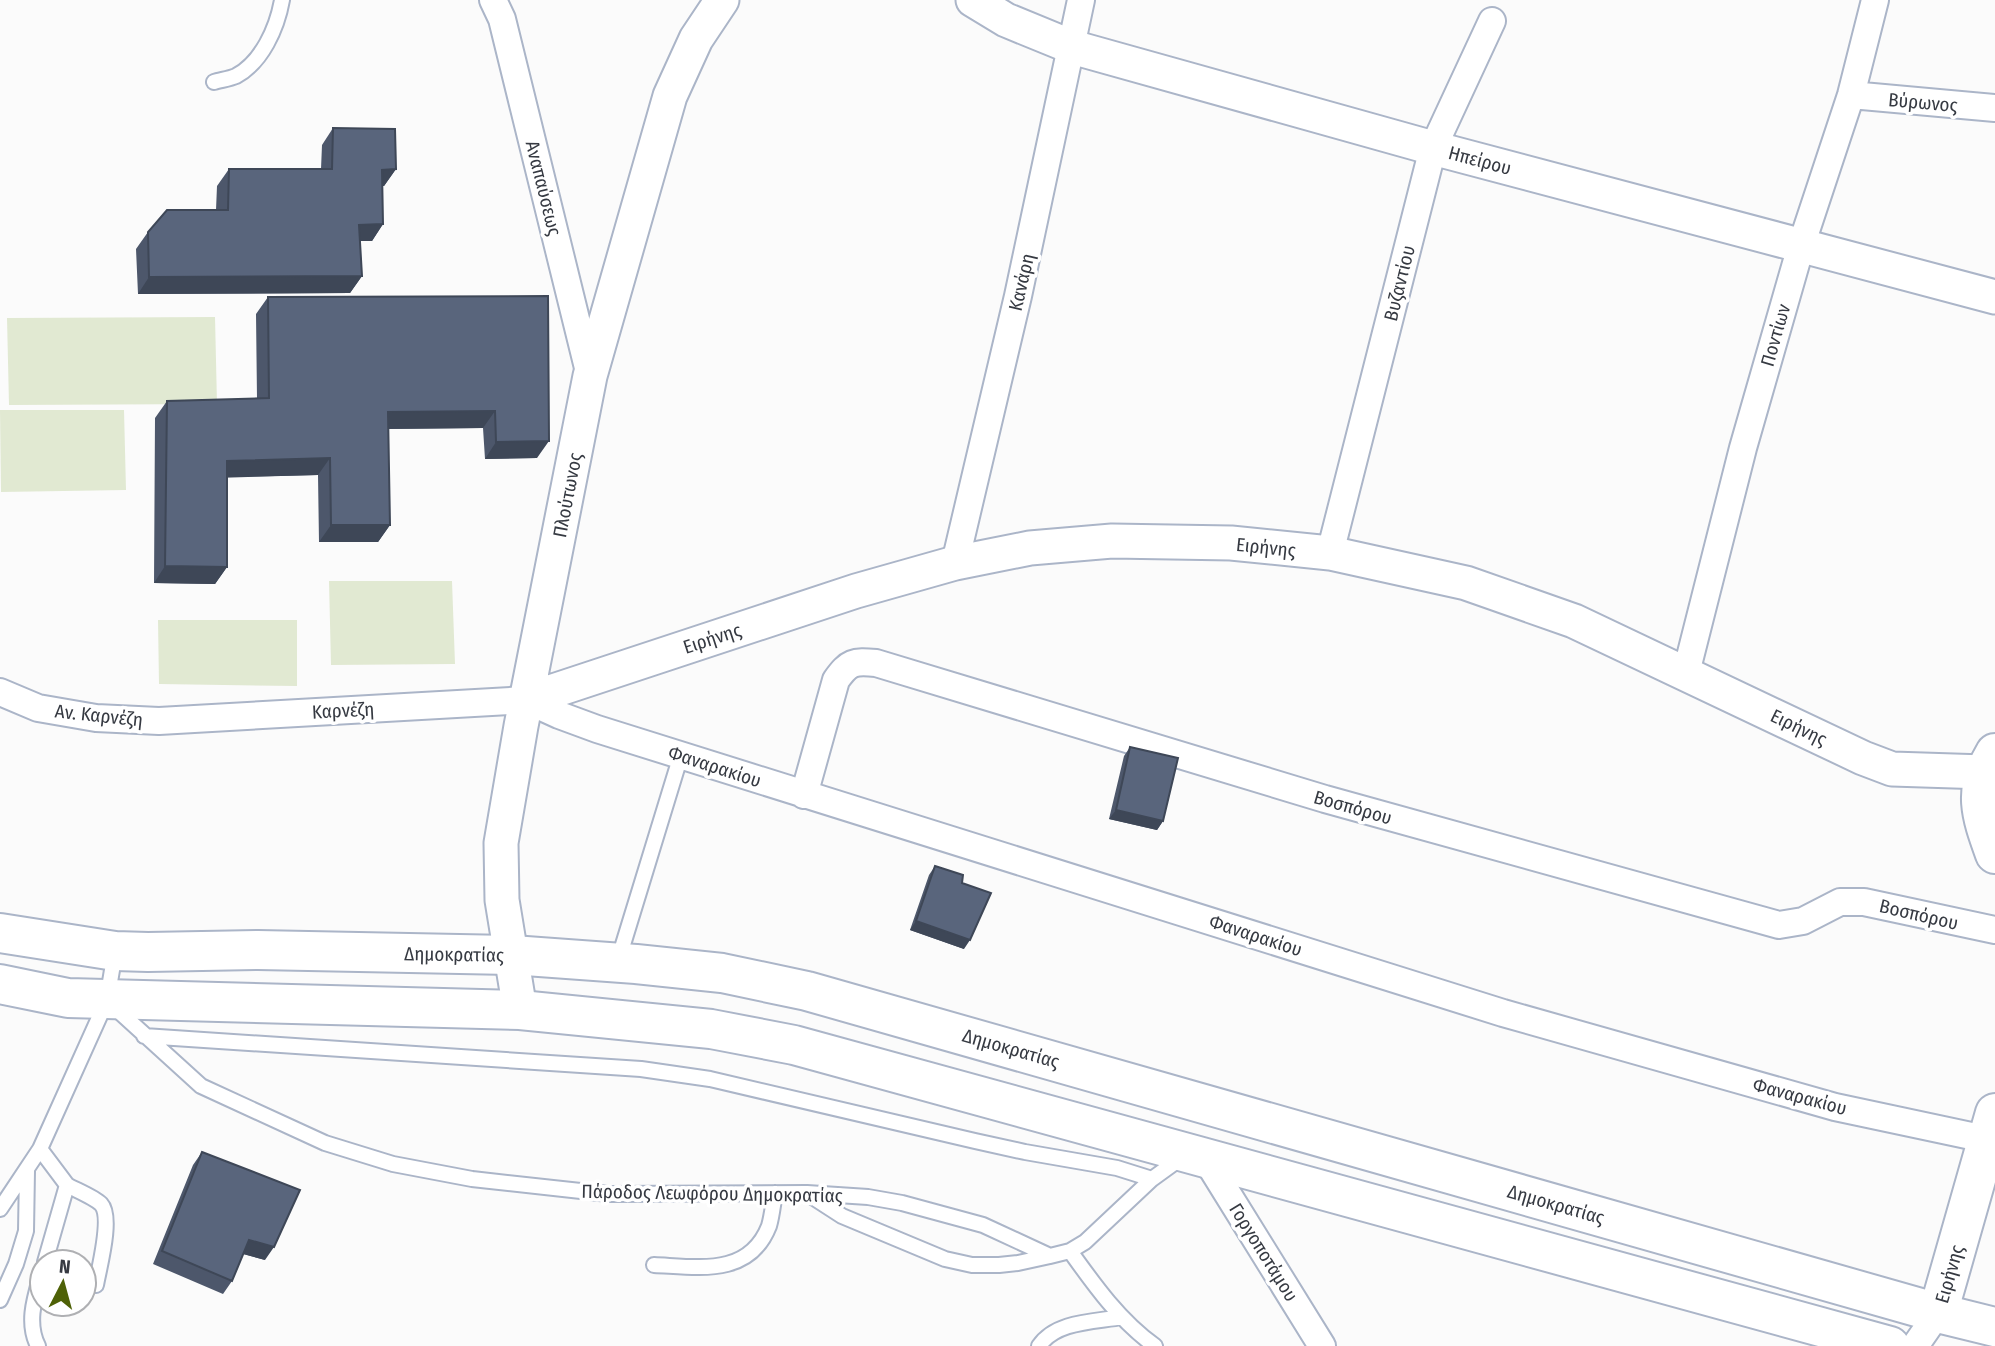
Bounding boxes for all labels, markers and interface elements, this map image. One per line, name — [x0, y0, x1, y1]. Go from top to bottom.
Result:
street label: Βύρωνος — [1887, 88, 1959, 117]
street label: Αναπαύσεως — [521, 138, 566, 238]
street label: Ηπείρου — [1446, 141, 1514, 180]
street label: Βυζαντίου — [1379, 243, 1420, 323]
street label: Κανάρη — [1004, 251, 1039, 313]
street label: Ποντίων — [1756, 301, 1796, 369]
street label: Πλούτωνος — [548, 451, 587, 540]
street label: Ειρήνης — [1235, 533, 1297, 562]
street label: Ειρήνης — [680, 618, 744, 659]
street label: Καρνέζη — [311, 697, 375, 724]
street label: Αν. Καρνέζη — [54, 699, 144, 732]
street label: Ειρήνης — [1767, 704, 1831, 751]
street label: Φαναρακίου — [666, 741, 764, 792]
street label: Βοσπόρου — [1311, 785, 1395, 830]
street label: Βοσπόρου — [1877, 894, 1961, 935]
street label: Φαναρακίου — [1207, 910, 1305, 961]
street label: Δημοκρατίας — [404, 942, 504, 967]
street label: Δημοκρατίας — [960, 1024, 1062, 1073]
street label: Φαναρακίου — [1750, 1073, 1849, 1120]
street label: Πάροδος Λεωφόρου Δημοκρατίας — [581, 1180, 843, 1207]
street label: Δημοκρατίας — [1505, 1180, 1607, 1229]
street label: Γοργοποτάμου — [1224, 1199, 1303, 1306]
street label: Ειρήνης — [1930, 1242, 1969, 1306]
north arrow — [28, 1248, 98, 1318]
text: N — [58, 1255, 72, 1279]

